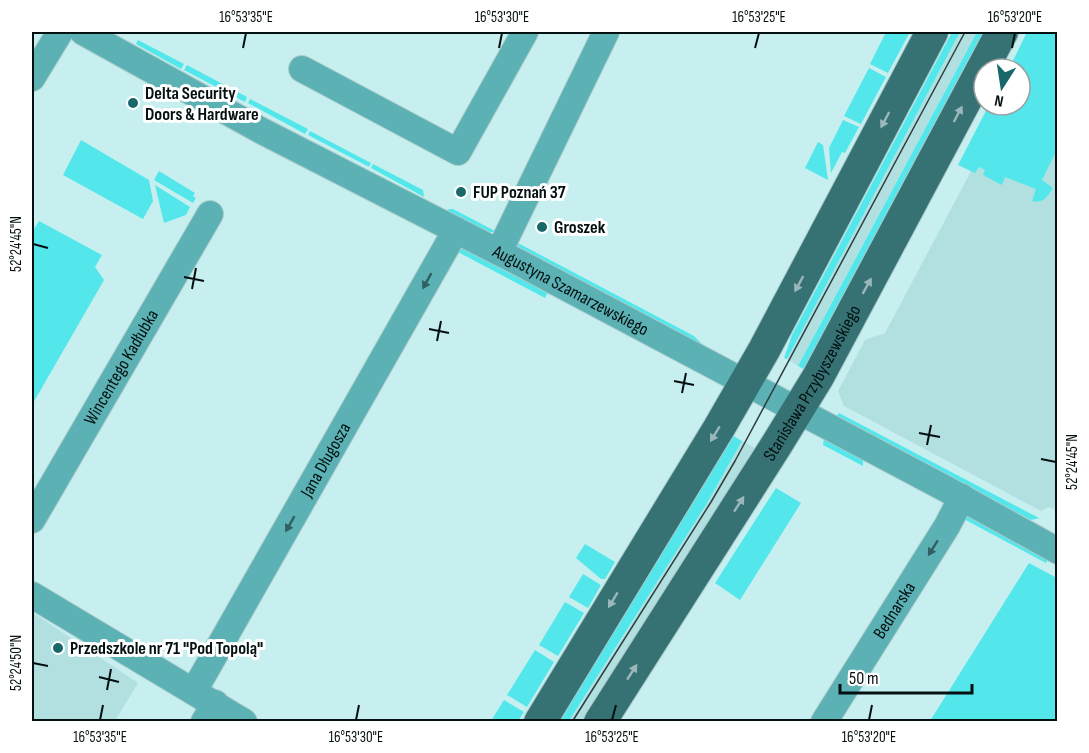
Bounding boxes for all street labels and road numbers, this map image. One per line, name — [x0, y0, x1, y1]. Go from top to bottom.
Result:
street label: Augustyna Szamarzewskiego — [488, 240, 652, 340]
street label: Stanisława Przybyszewskiego — [759, 302, 865, 465]
street label: Wincentego Kadłubka — [80, 306, 163, 429]
street label: Jana Długosza — [296, 419, 355, 502]
street label: Bednarska — [869, 578, 920, 643]

